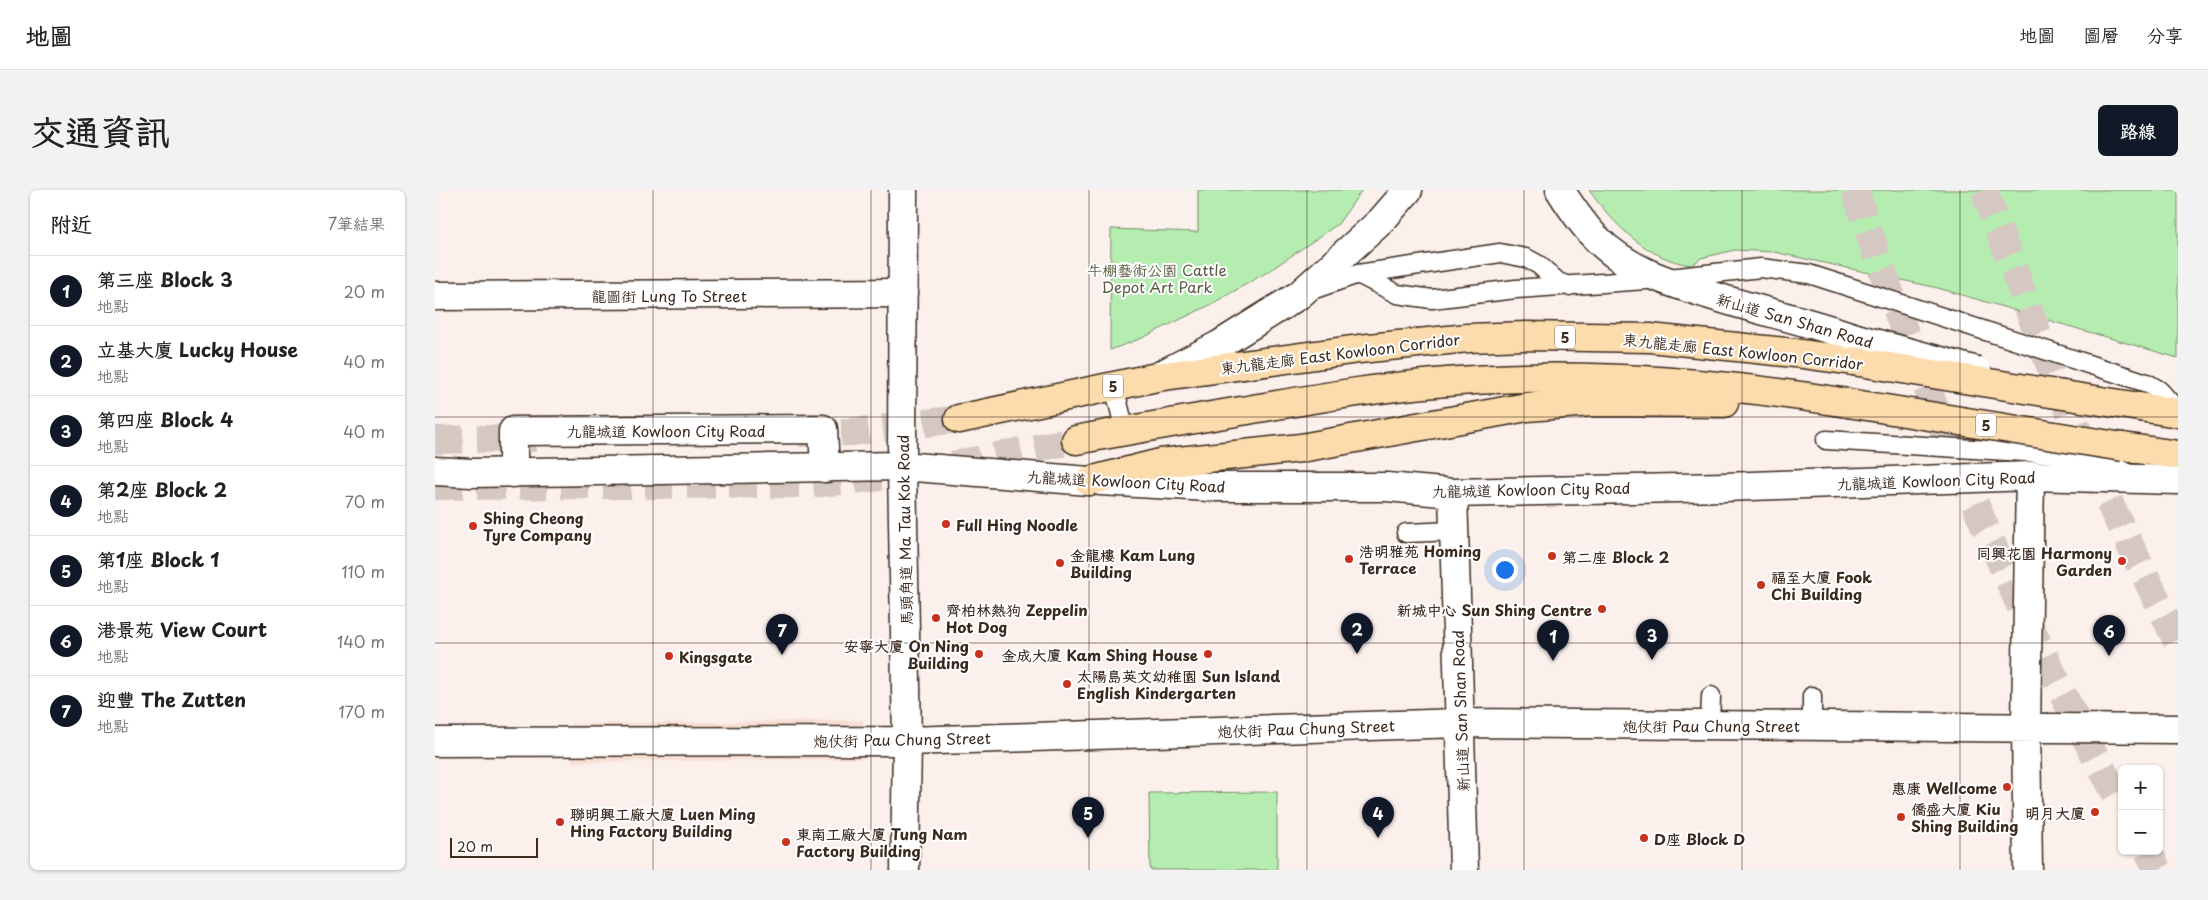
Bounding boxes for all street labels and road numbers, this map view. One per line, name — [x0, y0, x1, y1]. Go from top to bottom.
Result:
street label: 龍圖街 Lung To Street — [591, 284, 747, 307]
street label: 新山道 San Shan Road — [1714, 287, 1876, 353]
road number: 5 — [1555, 326, 1575, 348]
street label: 東九龍走廊 East Kowloon Corridor — [1219, 327, 1461, 379]
street label: 東九龍走廊 East Kowloon Corridor — [1622, 327, 1864, 375]
road number: 5 — [1103, 375, 1123, 398]
road number: 5 — [1976, 414, 1996, 436]
street label: 九龍城道 Kowloon City Road — [567, 419, 765, 442]
street label: 馬頭角道 Ma Tau Kok Road — [891, 434, 917, 626]
street label: 九龍城道 Kowloon City Road — [1026, 464, 1226, 498]
street label: 九龍城道 Kowloon City Road — [1836, 465, 2036, 495]
street label: 九龍城道 Kowloon City Road — [1431, 476, 1631, 502]
street label: 新山道 San Shan Road — [1446, 630, 1474, 792]
street label: 炮仗街 Pau Chung Street — [1217, 713, 1395, 743]
street label: 炮仗街 Pau Chung Street — [1622, 714, 1800, 737]
street label: 炮仗街 Pau Chung Street — [813, 726, 991, 752]

